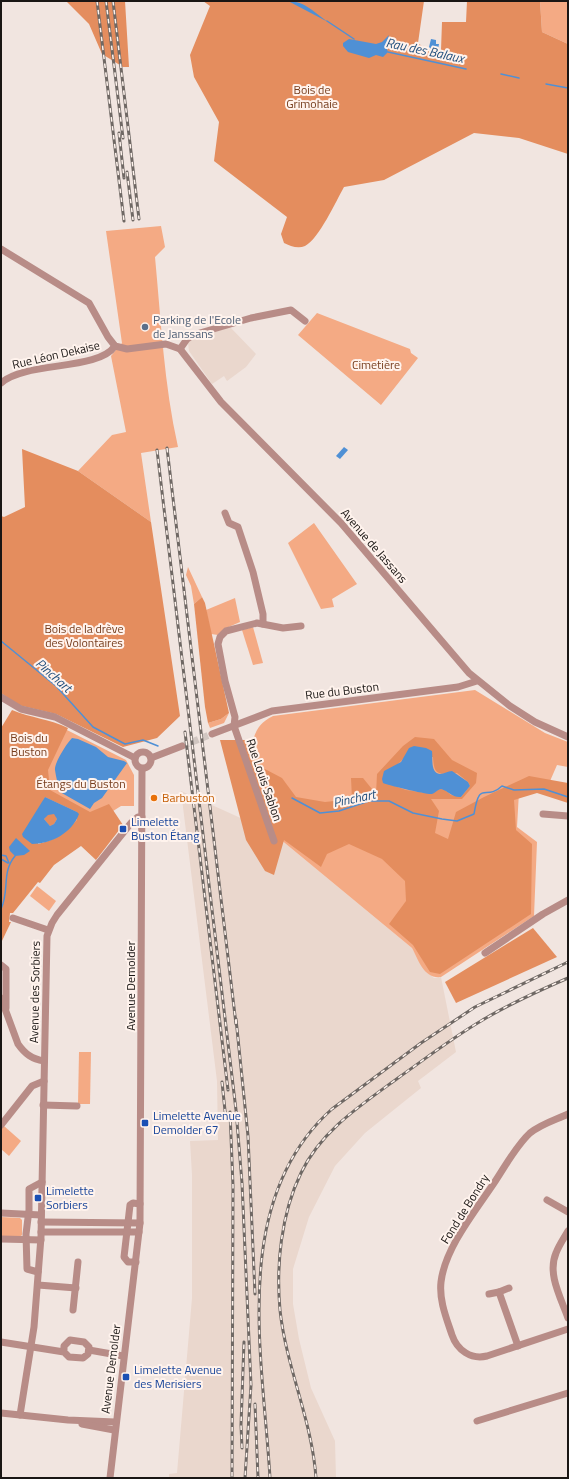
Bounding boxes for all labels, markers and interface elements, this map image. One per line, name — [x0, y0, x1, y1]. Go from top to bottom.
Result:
water label: Rau des Balaux — [384, 32, 467, 68]
park label: Bois de Grimohaie — [286, 80, 338, 113]
place label: Parking de l'Ecole de Janssans — [153, 310, 241, 343]
marker: Parking de l'Ecole de Janssans — [140, 322, 150, 332]
street label: Rue Léon Dekaise — [10, 335, 102, 374]
park label: Cimetière — [352, 355, 400, 374]
street label: Avenue de Jassans — [336, 504, 413, 588]
park label: Bois de la drève des Volontaires — [44, 619, 124, 652]
water label: Pinchart — [31, 653, 78, 698]
street label: Rue du Buston — [304, 677, 380, 704]
park label: Bois du Buston — [10, 728, 48, 761]
street label: Rue Louis Sablon — [241, 736, 287, 824]
park label: Étangs du Buston — [36, 774, 126, 793]
water label: Pinchart — [331, 783, 379, 812]
place label: Barbuston — [162, 788, 215, 807]
marker: Barbuston — [149, 793, 159, 803]
place label: Limelette Buston Étang — [131, 812, 199, 845]
marker: Limelette Buston Étang — [118, 824, 128, 834]
street label: Avenue des Sorbiers — [24, 940, 45, 1043]
street label: Avenue Demolder — [121, 941, 140, 1031]
place label: Limelette Avenue Demolder 67 — [153, 1106, 241, 1139]
marker: Limelette Avenue Demolder 67 — [140, 1118, 150, 1128]
street label: Fond de Bondry — [435, 1170, 494, 1247]
place label: Limelette Sorbiers — [46, 1181, 94, 1214]
marker: Limelette Sorbiers — [33, 1193, 43, 1203]
street label: Avenue Demolder — [96, 1323, 125, 1415]
place label: Limelette Avenue des Merisiers — [134, 1360, 222, 1393]
marker: Limelette Avenue des Merisiers — [121, 1372, 131, 1382]

